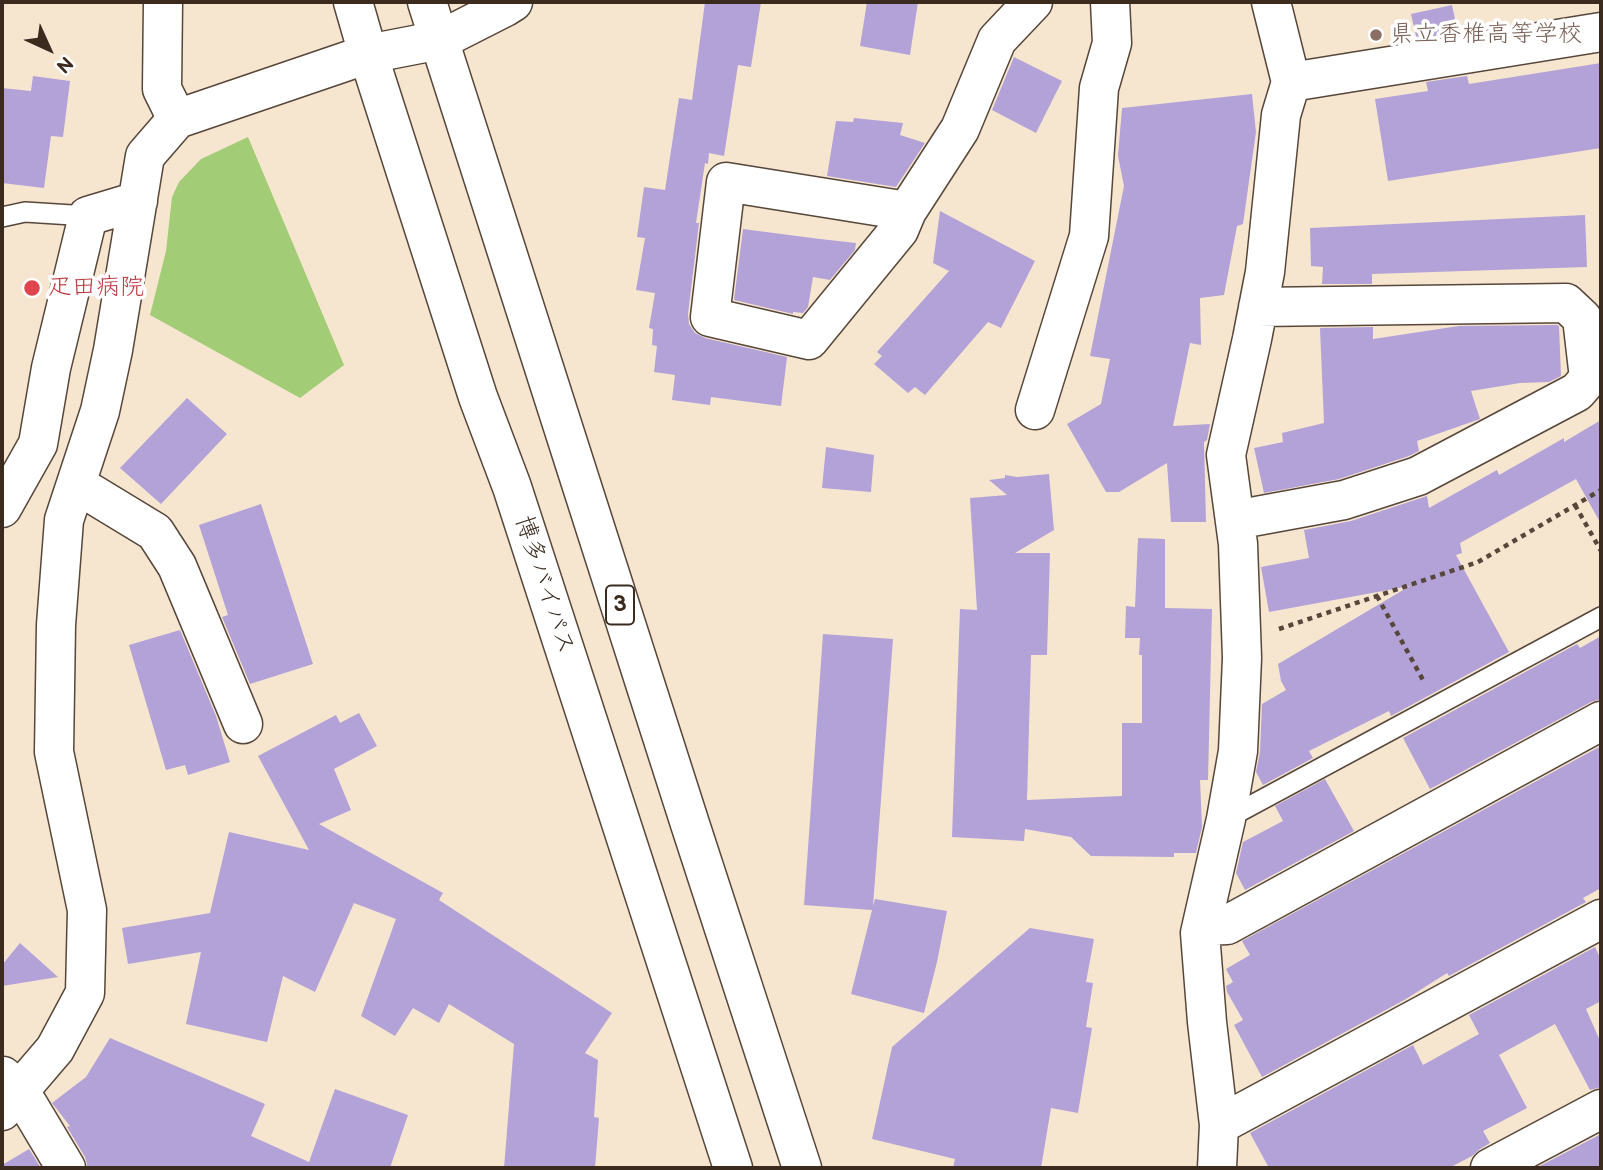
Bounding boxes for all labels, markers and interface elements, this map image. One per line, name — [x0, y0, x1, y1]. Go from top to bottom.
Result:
north arrow — [14, 14, 84, 84]
place label: 県立香椎高等学校 — [1390, 21, 1582, 49]
marker: 県立香椎高等学校 — [1368, 27, 1384, 43]
text: N — [51, 51, 77, 77]
place label: 疋田病院 — [48, 274, 144, 302]
marker: 疋田病院 — [22, 278, 42, 298]
street label: 博多バイパス — [508, 512, 580, 658]
road number: 3 — [606, 586, 634, 624]

